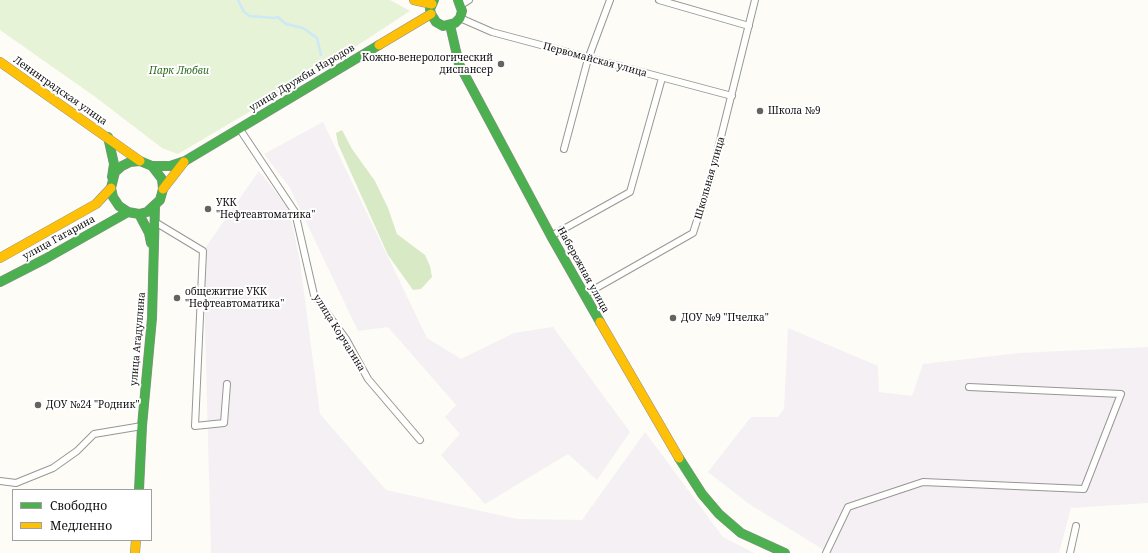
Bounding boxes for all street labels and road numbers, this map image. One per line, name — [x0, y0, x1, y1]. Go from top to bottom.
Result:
street label: Первомайская улица — [542, 40, 648, 80]
street label: улица Дружбы Народов — [247, 42, 357, 114]
street label: Ленинградская улица — [11, 54, 109, 128]
street label: Школьная улица — [692, 135, 728, 221]
street label: улица Гагарина — [21, 213, 97, 263]
street label: Набережная улица — [554, 225, 612, 315]
street label: улица Агадуллина — [128, 292, 148, 386]
street label: улица Корчагина — [310, 292, 368, 374]

